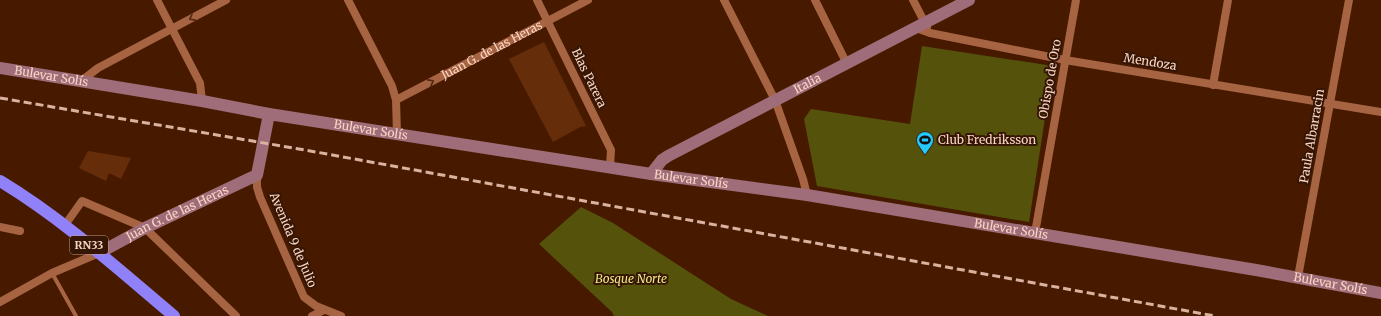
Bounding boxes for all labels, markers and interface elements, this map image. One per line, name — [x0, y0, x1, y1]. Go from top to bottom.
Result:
one-way arrow — [188, 13, 196, 21]
street label: Juan G. de las Heras — [438, 17, 545, 83]
street label: Obispo de Oro — [1035, 38, 1064, 120]
street label: Blas Parera — [569, 46, 610, 110]
street label: Mendoza — [1123, 50, 1178, 73]
street label: Bulevar Solís — [13, 62, 90, 89]
street label: Italia — [791, 70, 824, 97]
one-way arrow — [427, 79, 434, 87]
street label: Paula Albarracin — [1296, 88, 1327, 184]
street label: Bulevar Solís — [333, 116, 409, 143]
sports icon: Club Fredriksson — [915, 130, 935, 155]
place label: Club Fredriksson — [938, 132, 1036, 147]
street label: Bulevar Solís — [653, 166, 729, 191]
street label: Juan G. de las Heras — [122, 182, 231, 244]
street label: Avenida 9 de Julio — [266, 189, 320, 290]
street label: Bulevar Solís — [973, 215, 1049, 242]
road number: RN33 — [70, 236, 108, 254]
street label: Bulevar Solís — [1292, 269, 1369, 297]
park label: Bosque Norte — [595, 271, 667, 286]

